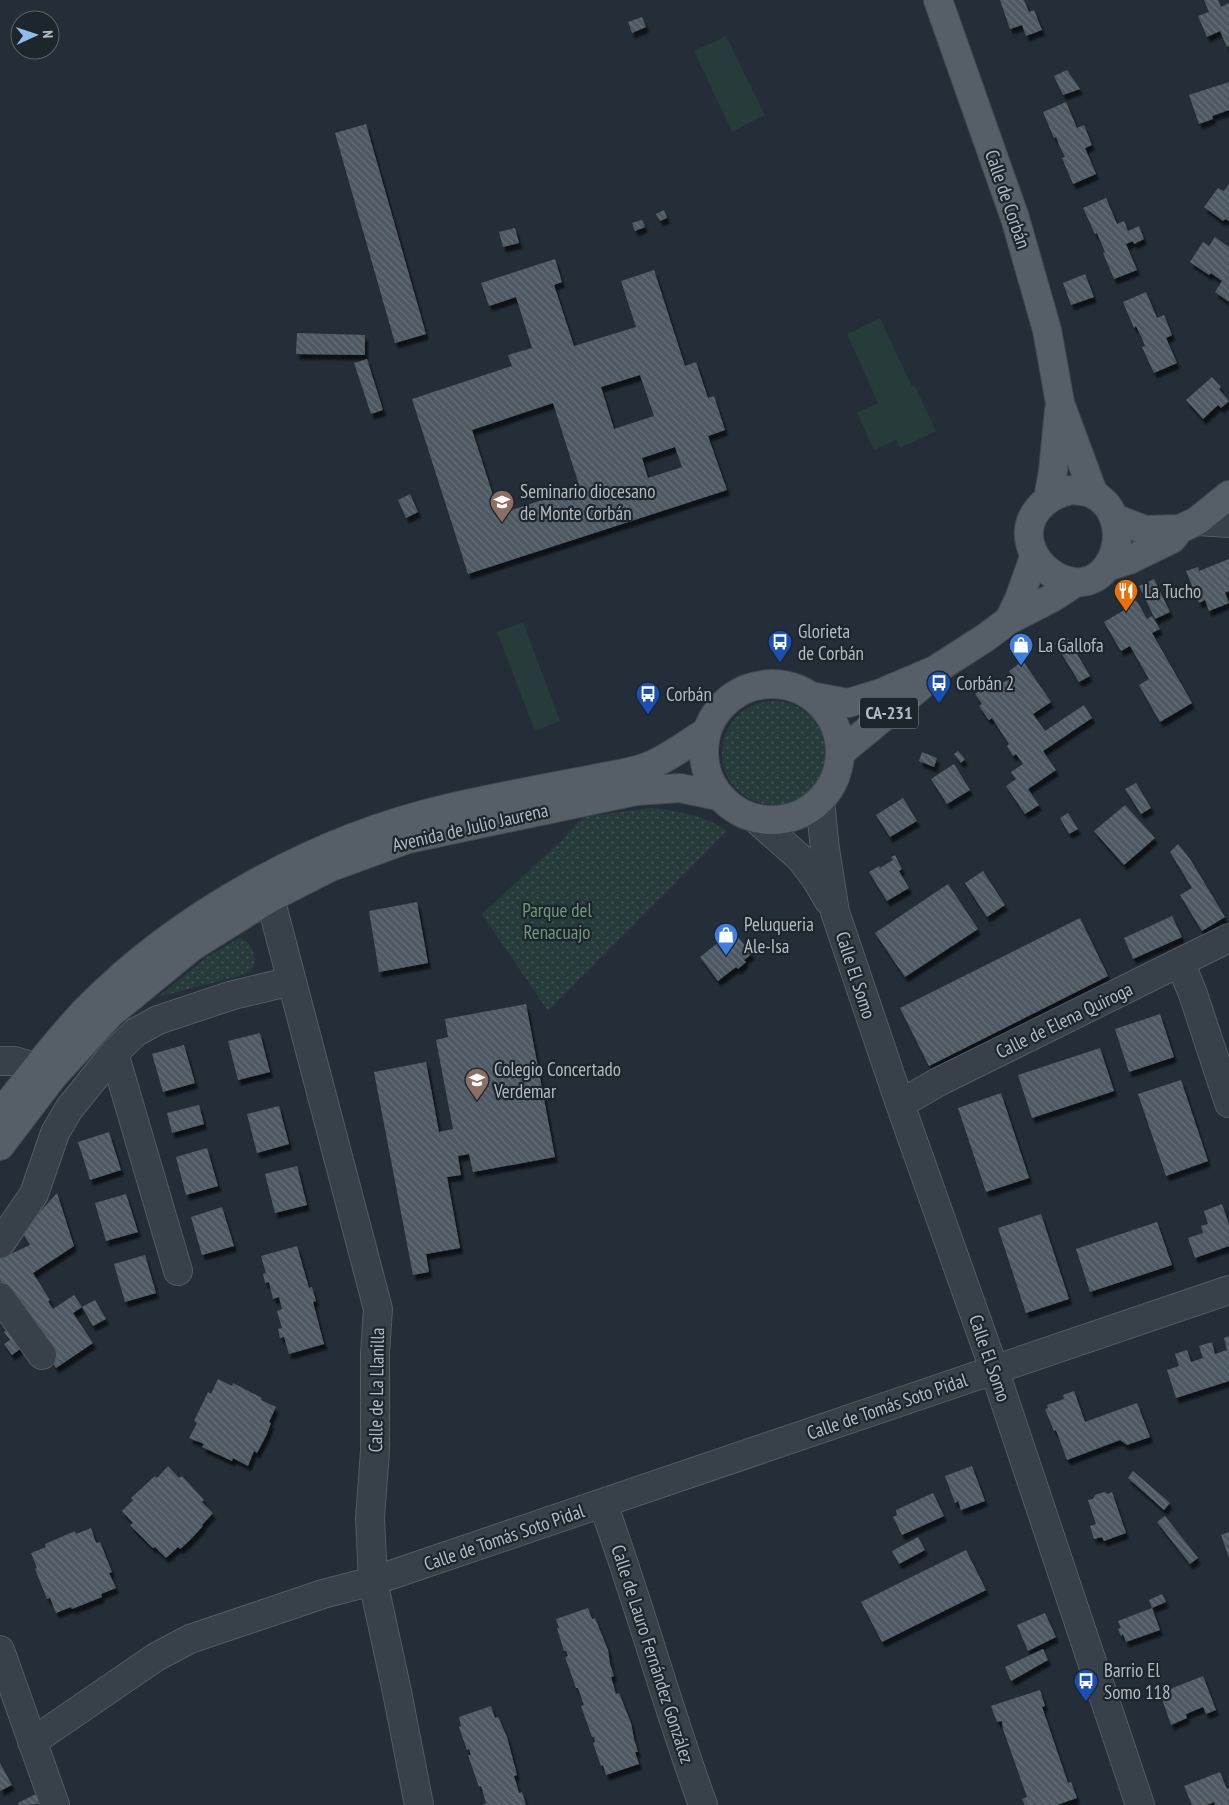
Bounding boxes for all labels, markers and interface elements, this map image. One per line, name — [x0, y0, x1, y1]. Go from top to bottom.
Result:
north arrow — [10, 10, 60, 60]
text: N — [39, 30, 57, 39]
street label: Calle de Corbán — [980, 147, 1036, 251]
place label: Seminario diocesano de Monte Corbán — [520, 479, 655, 525]
school or university icon: Seminario diocesano de Monte Corbán — [489, 489, 515, 523]
restaurant icon: La Tucho — [1113, 578, 1139, 612]
place label: La Tucho — [1144, 579, 1201, 603]
place label: Glorieta de Corbán — [798, 619, 864, 665]
bus stop icon: Glorieta de Corbán — [767, 629, 793, 663]
shop icon: La Gallofa — [1008, 632, 1034, 666]
place label: La Gallofa — [1038, 633, 1104, 657]
bus stop icon: Corbán 2 — [926, 670, 952, 704]
place label: Corbán 2 — [956, 671, 1014, 695]
bus stop icon: Corbán — [635, 681, 661, 715]
place label: Corbán — [666, 682, 712, 706]
road number: CA-231 — [860, 698, 918, 728]
street label: Avenida de Julio Jaurena — [390, 797, 550, 857]
park label: Parque del Renacuajo — [522, 898, 592, 944]
place label: Peluqueria Ale-Isa — [744, 912, 814, 958]
shop icon: Peluqueria Ale-Isa — [713, 922, 739, 956]
street label: Calle El Somo — [831, 928, 881, 1022]
street label: Calle de Elena Quiroga — [992, 976, 1136, 1064]
place label: Colegio Concertado Verdemar — [493, 1057, 621, 1103]
school or university icon: Colegio Concertado Verdemar — [464, 1067, 490, 1101]
street label: Calle El Somo — [964, 1311, 1016, 1405]
street label: Calle de La Llanilla — [363, 1327, 389, 1453]
street label: Calle de Tomás Soto Pidal — [804, 1367, 971, 1445]
street label: Calle de Tomás Soto Pidal — [421, 1498, 588, 1576]
street label: Calle de Lauro Fernández González — [606, 1542, 700, 1767]
place label: Barrio El Somo 118 — [1104, 1658, 1171, 1704]
bus stop icon: Barrio El Somo 118 — [1073, 1668, 1099, 1702]

